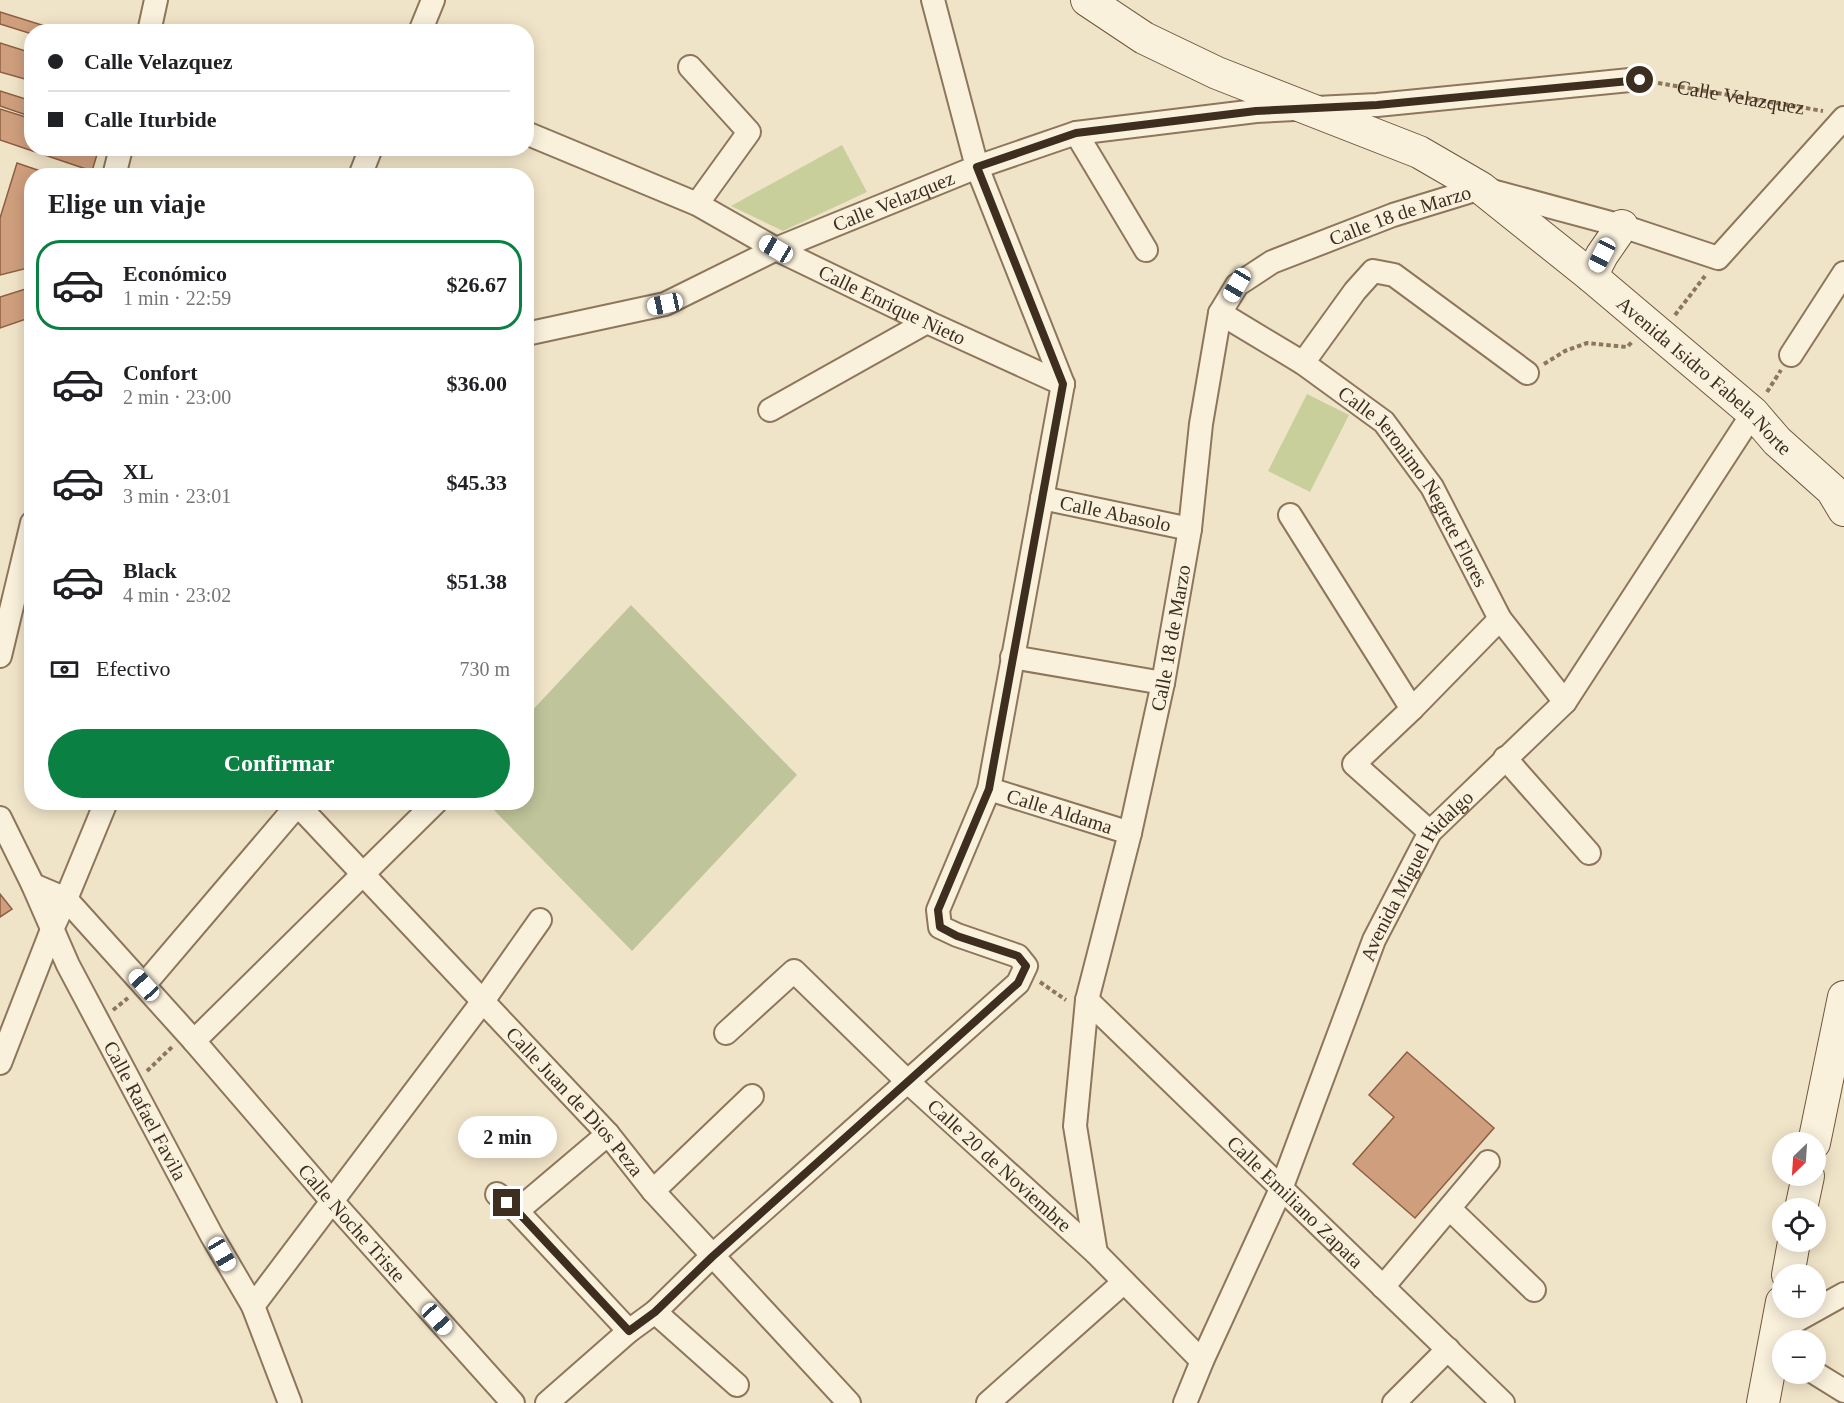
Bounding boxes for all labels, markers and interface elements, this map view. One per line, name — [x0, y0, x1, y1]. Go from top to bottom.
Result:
text: Calle Velazquez — [84, 49, 233, 74]
route start — [1626, 66, 1653, 93]
street label: Calle Velazquez — [1675, 75, 1806, 119]
text: Calle Iturbide — [84, 107, 217, 132]
street label: Calle Velazquez — [830, 166, 958, 236]
street label: Calle 18 de Marzo — [1326, 181, 1474, 250]
text: Elige un viaje — [48, 189, 206, 219]
car — [756, 232, 796, 266]
car — [1586, 235, 1618, 275]
icon: car — [51, 258, 105, 312]
street label: Calle Enrique Nieto — [815, 260, 969, 349]
text: Económico — [123, 261, 227, 286]
car — [1220, 265, 1254, 305]
text: $26.67 — [447, 272, 507, 297]
text: 1 min · 22:59 — [123, 287, 231, 309]
car — [646, 291, 684, 317]
street label: Avenida Isidro Fabela Norte — [1613, 292, 1796, 460]
icon: car — [51, 357, 105, 411]
text: Confort — [123, 360, 198, 385]
text: $36.00 — [447, 371, 507, 396]
street label: Calle Jeronimo Negrete Flores — [1334, 382, 1493, 591]
text: 2 min · 23:00 — [123, 386, 231, 408]
icon: car — [51, 456, 105, 510]
text: XL — [123, 459, 154, 484]
text: $45.33 — [447, 470, 507, 495]
text: 3 min · 23:01 — [123, 485, 231, 507]
street label: Calle Abasolo — [1058, 491, 1173, 536]
icon: car — [51, 555, 105, 609]
text: Black — [123, 558, 177, 583]
street label: Calle 18 de Marzo — [1146, 563, 1195, 713]
text: $51.38 — [447, 569, 507, 594]
text: 4 min · 23:02 — [123, 584, 231, 606]
icon: cash — [48, 653, 81, 686]
text: Efectivo — [96, 656, 171, 681]
text: 730 m — [459, 658, 510, 680]
button: Confirmar — [48, 729, 510, 798]
street label: Calle Aldama — [1004, 784, 1115, 838]
street label: Avenida Miguel Hidalgo — [1356, 786, 1477, 964]
car — [125, 966, 163, 1004]
street label: Calle Juan de Dios Peza — [502, 1022, 648, 1180]
street label: Calle Rafael Favila — [99, 1037, 191, 1184]
street label: Calle 20 de Noviembre — [923, 1095, 1076, 1236]
callout: 2 min — [458, 1116, 556, 1158]
text: 2 min — [483, 1126, 532, 1148]
street label: Calle Emiliano Zapata — [1223, 1131, 1368, 1272]
north arrow — [1772, 1132, 1826, 1186]
map controls — [1772, 1132, 1826, 1384]
street label: Calle Noche Triste — [294, 1160, 410, 1286]
route end — [493, 1189, 520, 1216]
button: locate — [1772, 1198, 1826, 1252]
car — [205, 1234, 239, 1274]
button: + — [1772, 1264, 1826, 1318]
car — [418, 1300, 456, 1338]
button: − — [1772, 1330, 1826, 1384]

